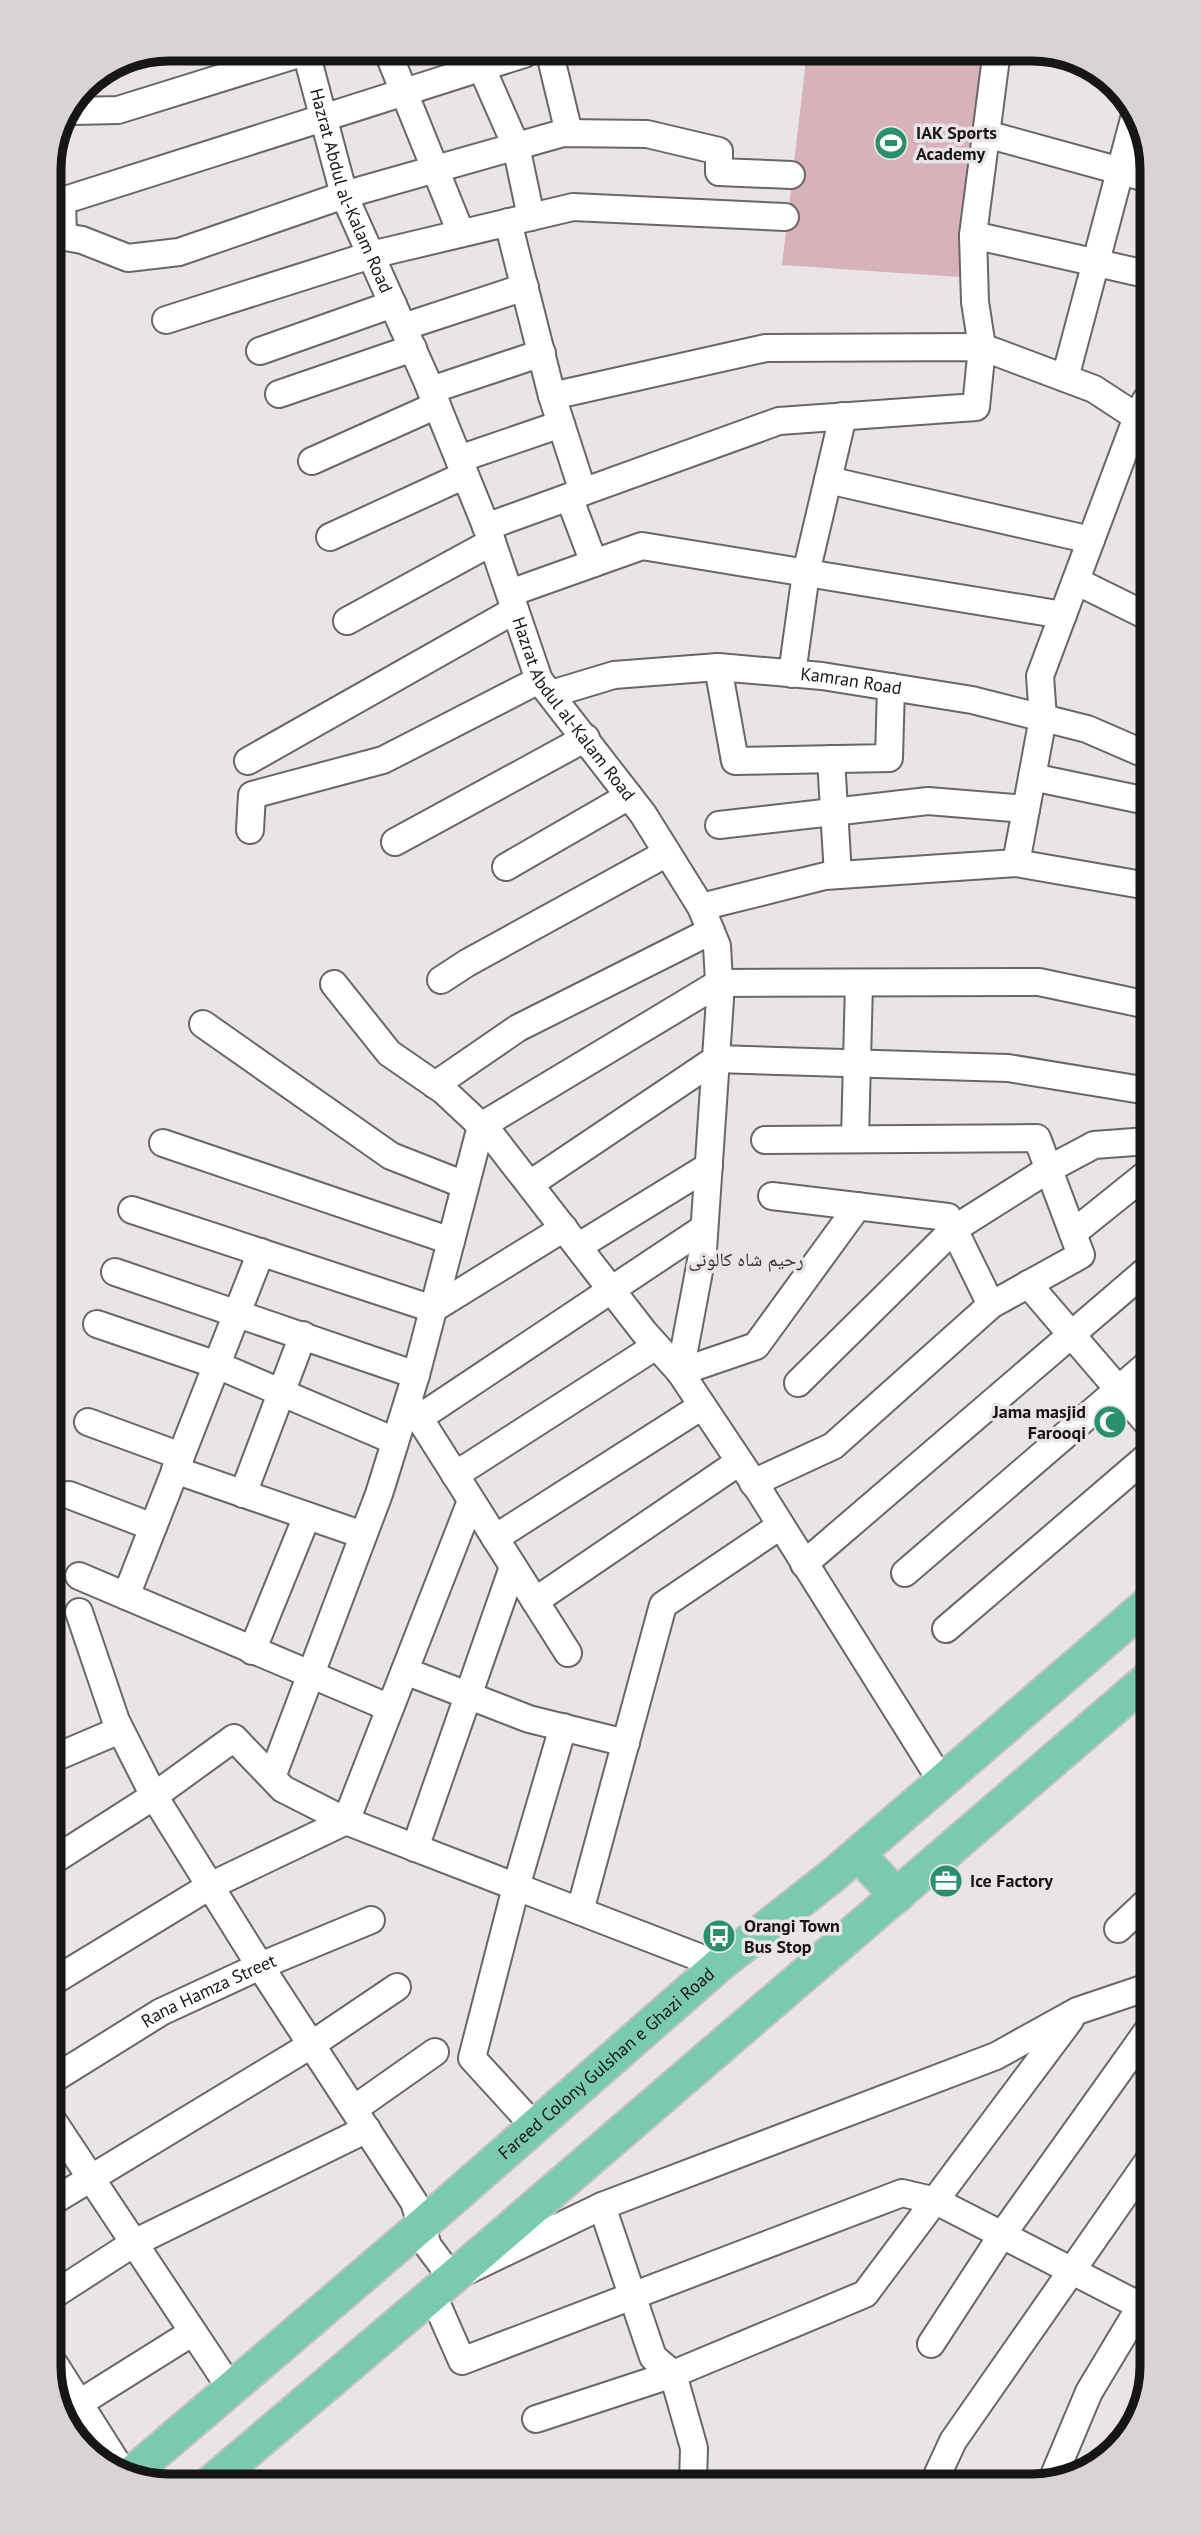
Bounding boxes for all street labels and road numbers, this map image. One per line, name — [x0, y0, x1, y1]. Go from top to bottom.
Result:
street label: Hazrat Abdul al-Kalam Road — [305, 86, 398, 296]
street label: Hazrat Abdul al-Kalam Road — [507, 614, 641, 805]
street label: Kamran Road — [800, 662, 903, 700]
street label: Rana Hamza Street — [137, 1949, 279, 2033]
street label: Fareed Colony Gulshan e Ghazi Road — [493, 1962, 719, 2164]

